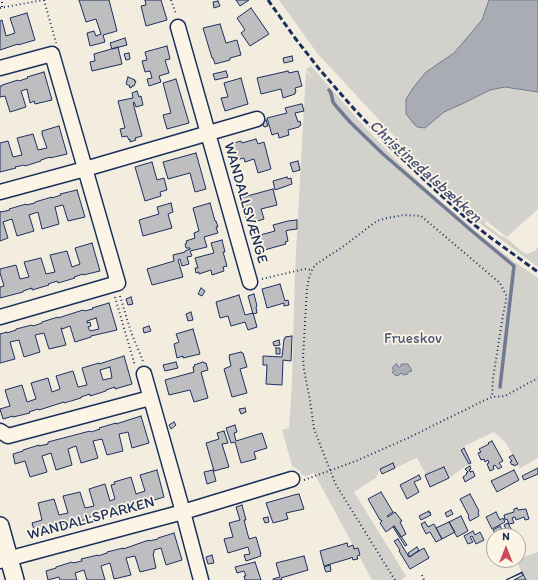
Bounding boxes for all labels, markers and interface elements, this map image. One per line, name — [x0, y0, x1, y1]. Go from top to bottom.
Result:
water label: Christinedalsbækken — [365, 116, 485, 228]
street label: WANDALLSVÆNGE — [219, 140, 271, 266]
park label: Frueskov — [384, 330, 442, 348]
street label: WANDALLSPARKEN — [25, 493, 157, 545]
north arrow — [486, 528, 526, 568]
text: N — [502, 530, 510, 543]

